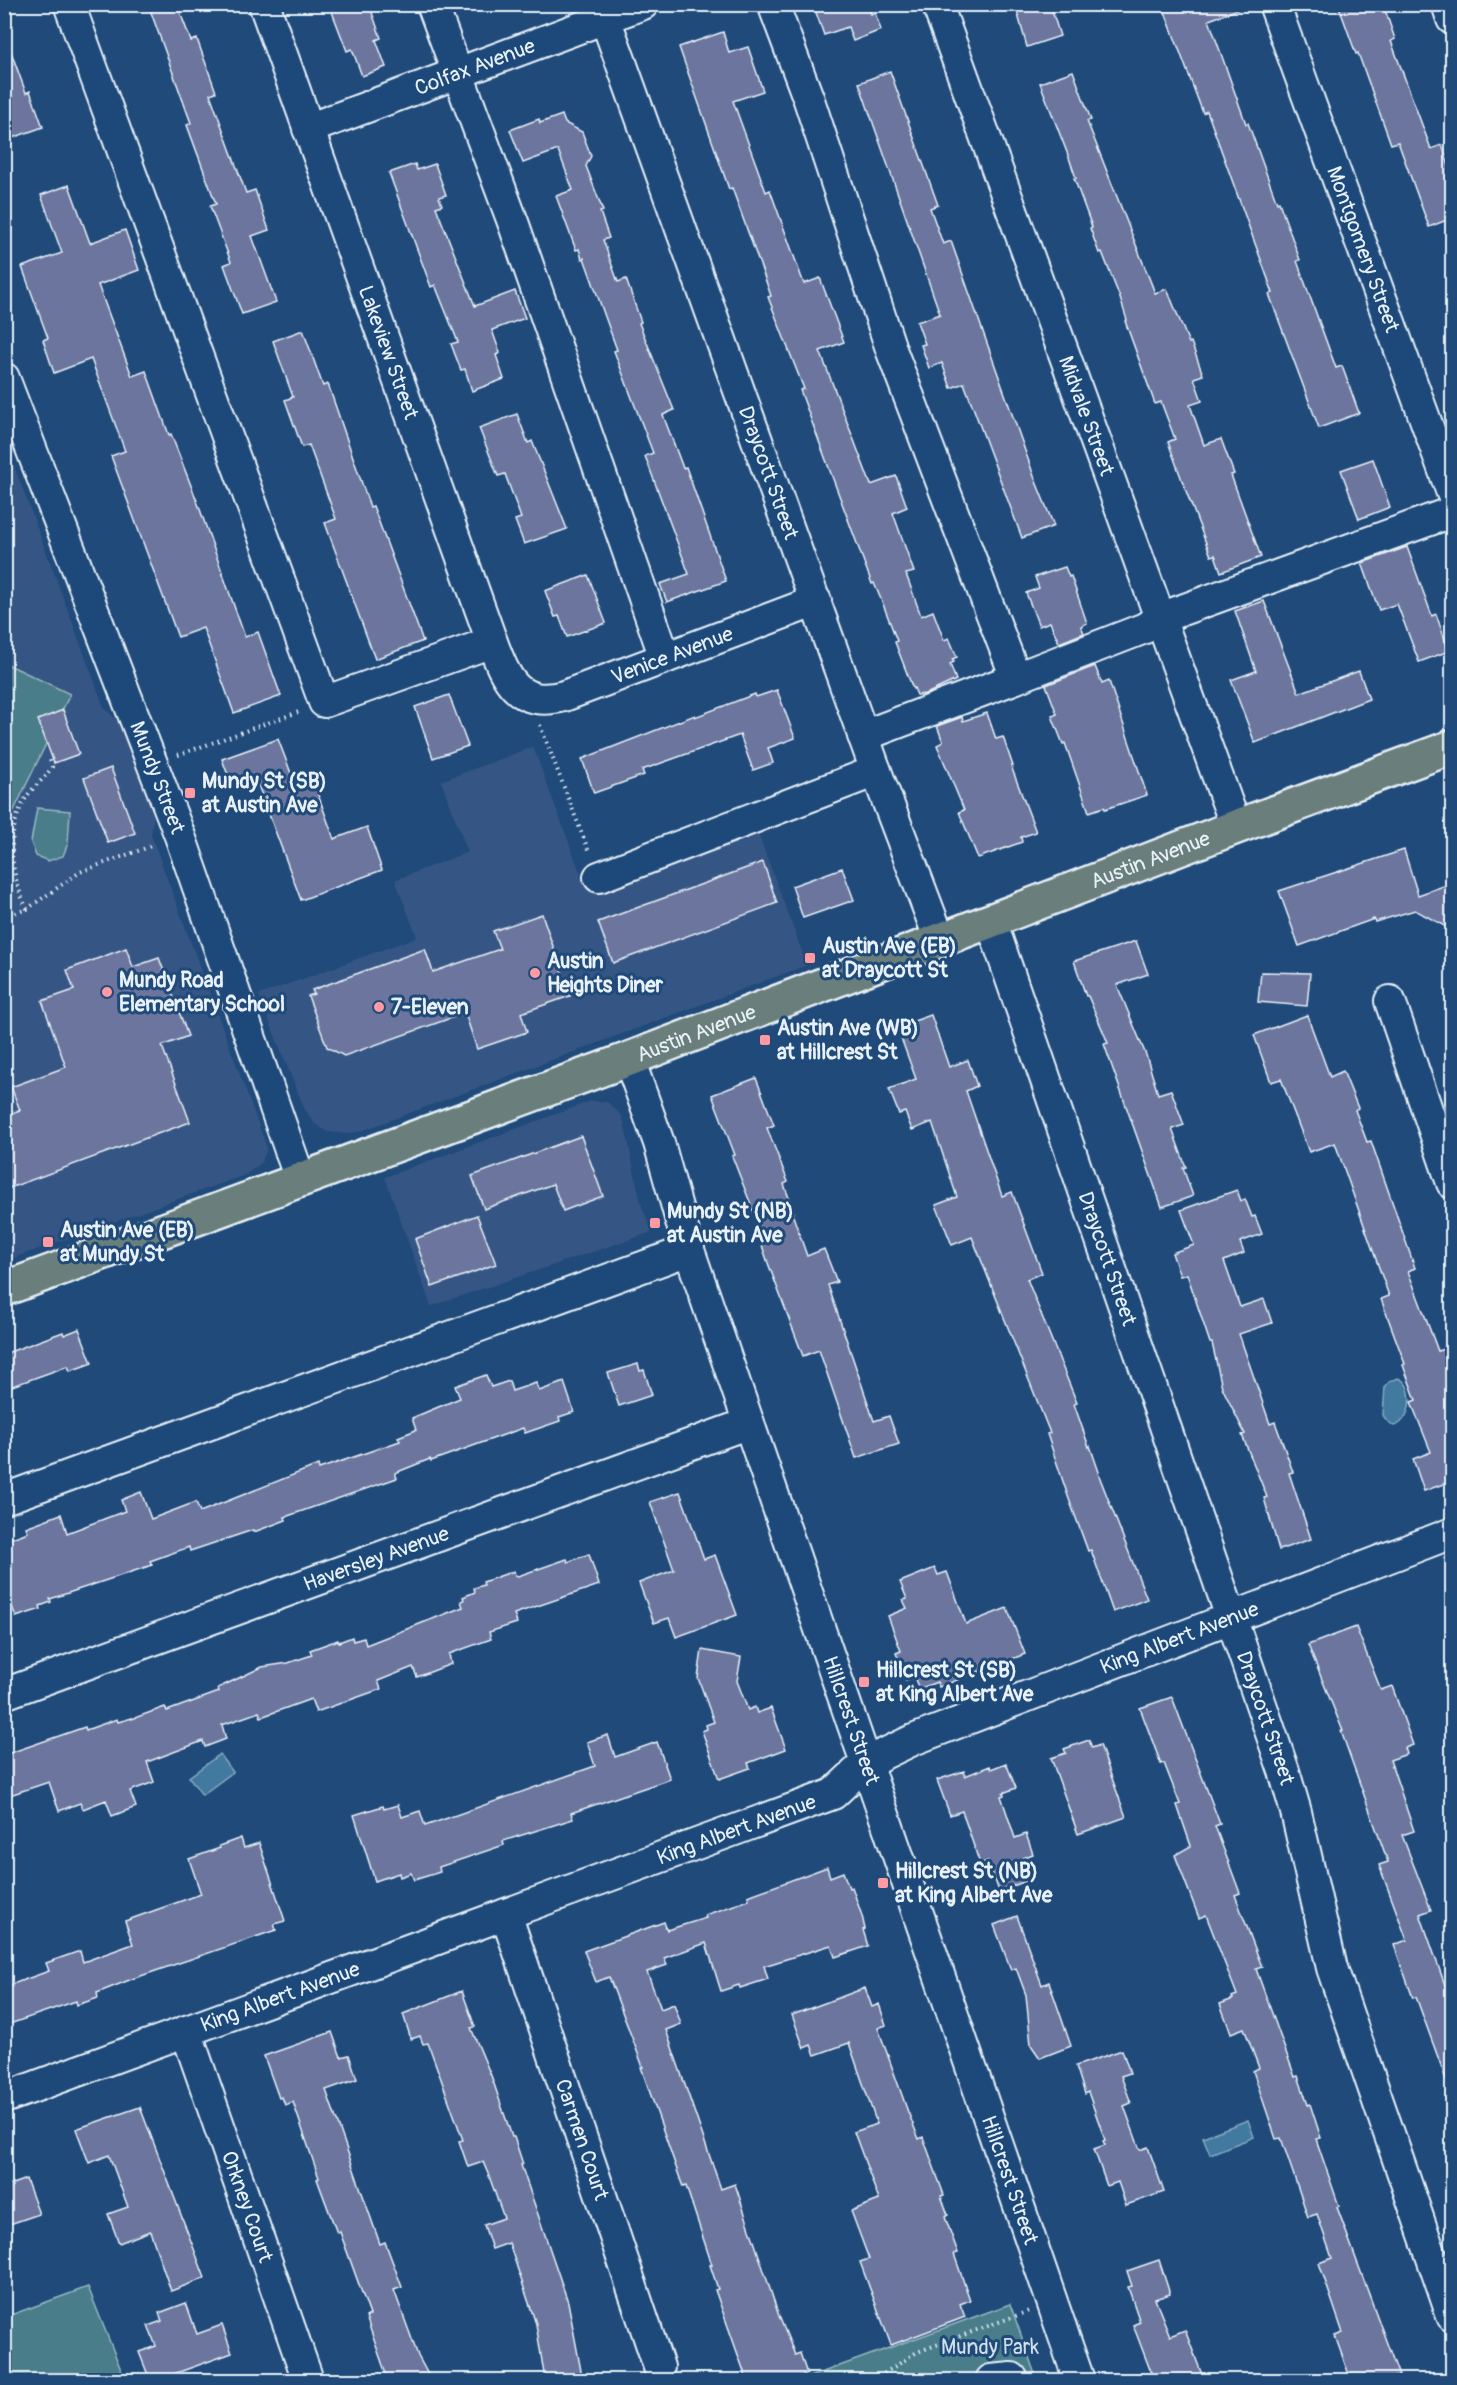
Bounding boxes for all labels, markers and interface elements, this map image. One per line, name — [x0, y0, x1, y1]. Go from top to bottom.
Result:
street label: Colfax Avenue — [411, 32, 539, 102]
street label: Montgomery Street — [1320, 163, 1406, 337]
street label: Lakeview Street — [352, 282, 424, 424]
street label: Midvale Street — [1052, 352, 1120, 480]
street label: Draycott Street — [732, 402, 805, 544]
street label: Venice Avenue — [607, 620, 738, 691]
street label: Mundy Street — [123, 718, 191, 838]
place label: Mundy St (SB) at Austin Ave — [202, 768, 327, 819]
marker: Mundy St (SB) at Austin Ave — [183, 786, 197, 800]
street label: Austin Avenue — [1087, 825, 1215, 895]
place label: Austin Ave (EB) at Draycott St — [822, 933, 957, 984]
place label: Austin Heights Diner — [547, 948, 664, 999]
marker: Austin Ave (EB) at Draycott St — [803, 951, 817, 965]
marker: Austin Heights Diner — [528, 966, 542, 980]
place label: Mundy Road Elementary School — [119, 967, 285, 1018]
marker: Mundy Road Elementary School — [100, 985, 114, 999]
place label: 7-Eleven — [391, 994, 469, 1021]
street label: Austin Avenue — [633, 998, 761, 1069]
marker: 7-Eleven — [372, 1000, 386, 1014]
place label: Austin Ave (WB) at Hillcrest St — [777, 1015, 919, 1066]
marker: Austin Ave (WB) at Hillcrest St — [758, 1033, 772, 1047]
street label: Draycott Street — [1071, 1188, 1143, 1330]
place label: Mundy St (NB) at Austin Ave — [667, 1198, 794, 1249]
marker: Mundy St (NB) at Austin Ave — [648, 1216, 662, 1230]
place label: Austin Ave (EB) at Mundy St — [60, 1217, 195, 1268]
marker: Austin Ave (EB) at Mundy St — [41, 1235, 55, 1249]
street label: Haversley Avenue — [300, 1520, 454, 1598]
street label: King Albert Avenue — [1096, 1595, 1263, 1681]
street label: Draycott Street — [1230, 1648, 1301, 1789]
street label: Hillcrest Street — [816, 1653, 886, 1789]
place label: Hillcrest St (SB) at King Albert Ave — [876, 1657, 1034, 1708]
marker: Hillcrest St (SB) at King Albert Ave — [857, 1675, 871, 1689]
street label: King Albert Avenue — [653, 1788, 820, 1871]
place label: Hillcrest St (NB) at King Albert Ave — [895, 1858, 1053, 1909]
marker: Hillcrest St (NB) at King Albert Ave — [876, 1876, 890, 1890]
street label: King Albert Avenue — [197, 1955, 364, 2039]
street label: Carmen Court — [549, 2076, 615, 2204]
street label: Hillcrest Street — [975, 2112, 1044, 2249]
street label: Orkney Court — [215, 2147, 279, 2267]
park label: Mundy Park — [941, 2334, 1039, 2361]

